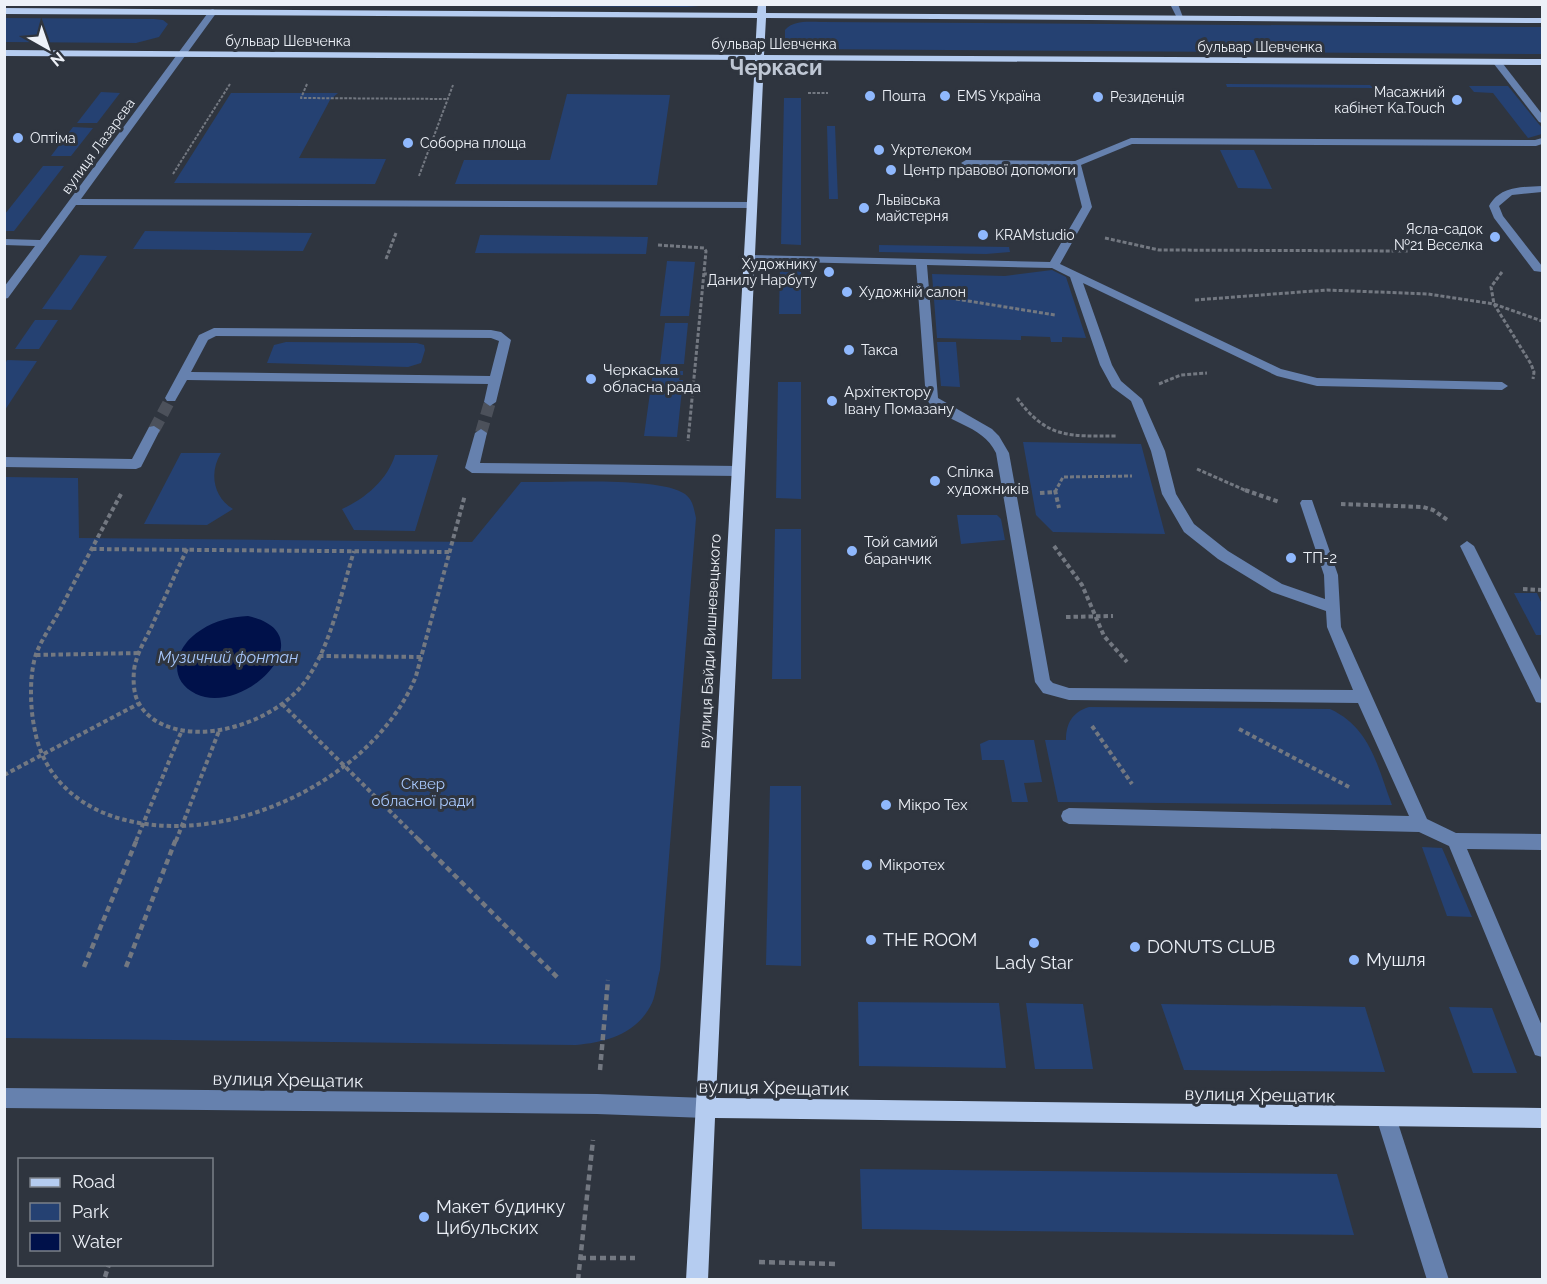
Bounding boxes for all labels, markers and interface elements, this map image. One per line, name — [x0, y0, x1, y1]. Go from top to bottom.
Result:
north arrow — [18, 18, 78, 78]
street label: бульвар Шевченка — [225, 33, 351, 49]
street label: бульвар Шевченка — [711, 36, 837, 52]
street label: бульвар Шевченка — [1197, 39, 1323, 55]
text: N — [47, 48, 68, 70]
district label: Черкаси — [730, 54, 822, 80]
place label: Масажний кабінет Ka.Touch — [1334, 84, 1445, 116]
place label: Пошта — [882, 88, 926, 104]
place label: EMS Україна — [957, 88, 1041, 104]
marker: Пошта — [863, 89, 877, 103]
marker: EMS Україна — [938, 89, 952, 103]
place label: Резиденція — [1110, 89, 1185, 105]
marker: Резиденція — [1091, 90, 1105, 104]
marker: Масажний кабінет Ka.Touch — [1450, 93, 1464, 107]
street label: вулиця Лазарєва — [58, 95, 138, 197]
place label: Оптіма — [30, 130, 76, 146]
marker: Оптіма — [11, 131, 25, 145]
place label: Соборна площа — [420, 135, 526, 151]
marker: Соборна площа — [401, 136, 415, 150]
place label: Укртелеком — [891, 142, 972, 158]
marker: Укртелеком — [872, 143, 886, 157]
place label: Центр правової допомоги — [903, 162, 1076, 178]
marker: Центр правової допомоги — [884, 163, 898, 177]
place label: Львівська майстерня — [876, 192, 948, 224]
marker: Львівська майстерня — [857, 201, 871, 215]
place label: Ясла-садок №21 Веселка — [1394, 221, 1483, 253]
place label: KRAMstudio — [995, 227, 1075, 243]
marker: KRAMstudio — [976, 228, 990, 242]
marker: Ясла-садок №21 Веселка — [1488, 230, 1502, 244]
place label: Художнику Данилу Нарбуту — [707, 256, 817, 288]
marker: Художнику Данилу Нарбуту — [822, 265, 836, 279]
place label: Художній салон — [859, 284, 966, 300]
marker: Художній салон — [840, 285, 854, 299]
place label: Такса — [861, 342, 898, 358]
marker: Такса — [842, 343, 856, 357]
place label: Черкаська обласна рада — [603, 361, 701, 396]
marker: Черкаська обласна рада — [584, 372, 598, 386]
place label: Архітектору Івану Помазану — [844, 383, 954, 418]
marker: Архітектору Івану Помазану — [825, 394, 839, 408]
place label: Спілка художників — [947, 463, 1029, 498]
marker: Спілка художників — [928, 474, 942, 488]
street label: вулиця Байди Вишневецького — [695, 533, 725, 749]
place label: Той самий баранчик — [864, 533, 938, 568]
marker: Той самий баранчик — [845, 544, 859, 558]
place label: ТП-2 — [1303, 549, 1337, 567]
marker: ТП-2 — [1284, 551, 1298, 565]
water label: Музичний фонтан — [158, 648, 298, 667]
park label: Сквер обласної ради — [372, 775, 474, 810]
place label: Мікро Тех — [898, 796, 968, 814]
marker: Мікро Тех — [879, 798, 893, 812]
place label: Мікротех — [879, 856, 945, 874]
marker: Мікротех — [860, 858, 874, 872]
place label: THE ROOM — [883, 929, 977, 950]
marker: THE ROOM — [864, 933, 878, 947]
marker: Lady Star — [1027, 936, 1041, 950]
place label: DONUTS CLUB — [1147, 936, 1275, 957]
marker: DONUTS CLUB — [1128, 940, 1142, 954]
place label: Мушля — [1366, 949, 1425, 970]
place label: Lady Star — [995, 952, 1074, 973]
marker: Мушля — [1347, 953, 1361, 967]
street label: вулиця Хрещатик — [212, 1068, 364, 1091]
street label: вулиця Хрещатик — [698, 1076, 850, 1099]
street label: вулиця Хрещатик — [1184, 1083, 1336, 1106]
legend — [18, 1158, 213, 1266]
text: Road — [72, 1171, 115, 1192]
place label: Макет будинку Цибульских — [436, 1196, 565, 1238]
text: Park — [72, 1201, 109, 1222]
marker: Макет будинку Цибульских — [417, 1210, 431, 1224]
text: Water — [72, 1231, 123, 1252]

